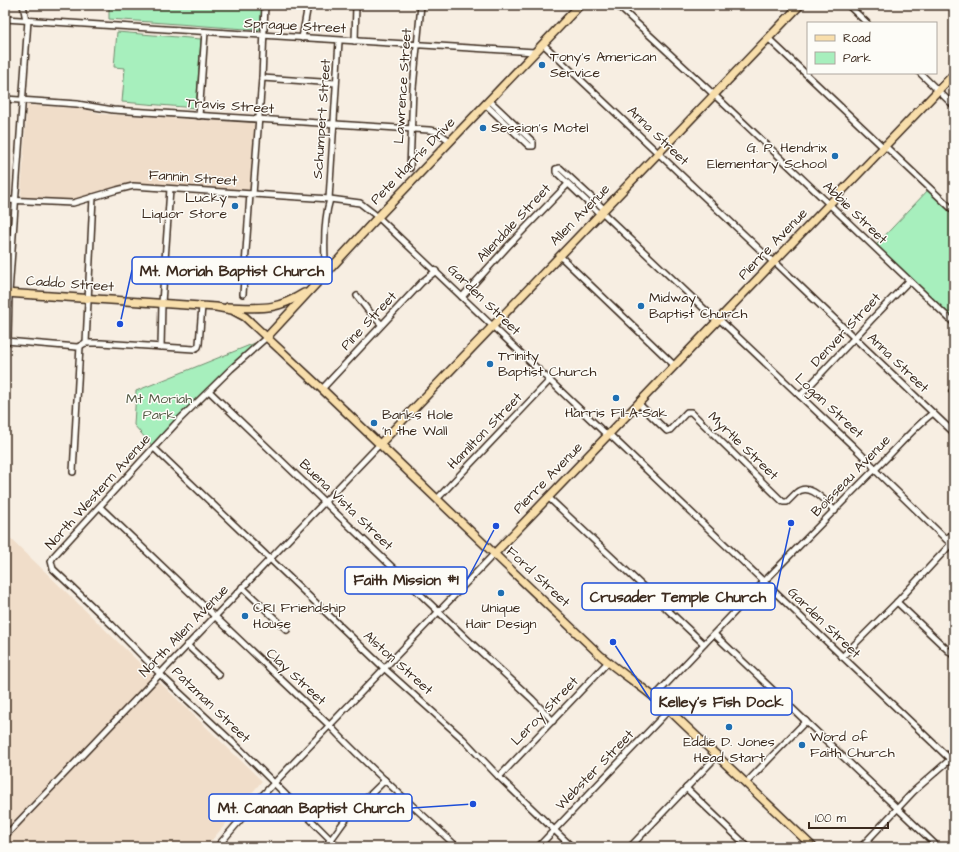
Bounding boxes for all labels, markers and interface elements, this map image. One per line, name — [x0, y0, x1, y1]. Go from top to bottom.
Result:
street label: Sprague Street — [243, 13, 347, 39]
legend — [807, 22, 937, 74]
street label: Lawrence Street — [389, 27, 417, 144]
text: Road — [843, 30, 871, 47]
place label: Tony's American Service — [550, 47, 656, 83]
text: Park — [843, 50, 871, 67]
street label: Schumpert Street — [308, 58, 336, 180]
marker: Tony's American Service — [537, 60, 547, 70]
street label: Travis Street — [185, 93, 275, 119]
street label: Anna Street — [623, 101, 694, 171]
street label: Pete Harris Drive — [366, 112, 460, 209]
place label: Session's Motel — [491, 118, 588, 138]
marker: Session's Motel — [478, 123, 488, 133]
place label: G. P. Hendrix Elementary School — [707, 138, 827, 174]
marker: G. P. Hendrix Elementary School — [830, 151, 840, 161]
street label: Fannin Street — [148, 165, 238, 191]
street label: Abbie Street — [818, 177, 892, 249]
street label: Allendale Street — [472, 179, 556, 267]
street label: Allen Avenue — [545, 179, 615, 250]
place label: Lucky Liquor Store — [142, 188, 227, 224]
marker: Lucky Liquor Store — [230, 201, 240, 211]
street label: Pierre Avenue — [734, 203, 813, 284]
callout: Mt. Moriah Baptist Church — [132, 257, 332, 284]
street label: Garden Street — [443, 260, 525, 340]
text: Mt. Moriah Baptist Church — [140, 261, 325, 282]
street label: Caddo Street — [25, 271, 115, 297]
street label: Pine Street — [336, 287, 402, 355]
place label: Midway Baptist Church — [649, 288, 747, 324]
street label: Denver Street — [806, 288, 886, 372]
marker: Midway Baptist Church — [636, 301, 646, 311]
street label: Anna Street — [863, 328, 934, 398]
place label: Trinity Baptist Church — [498, 346, 596, 382]
marker: Trinity Baptist Church — [485, 359, 495, 369]
street label: Logan Street — [790, 369, 868, 443]
street label: Hamilton Street — [443, 388, 527, 474]
park label: Mt Moriah Park — [126, 389, 192, 425]
marker: Harris Fil-A-Sak — [611, 393, 621, 403]
place label: Harris Fil-A-Sak — [565, 403, 667, 423]
place label: Banks Hole 'n the Wall — [382, 405, 454, 441]
street label: Myrtle Street — [703, 407, 783, 485]
marker: Banks Hole 'n the Wall — [369, 418, 379, 428]
street label: North Western Avenue — [41, 429, 156, 554]
street label: Boisseau Avenue — [807, 430, 896, 521]
street label: Pierre Avenue — [509, 437, 588, 518]
street label: Buena Vista Street — [294, 455, 398, 555]
street label: Ford Street — [501, 542, 575, 612]
callout: Faith Mission #1 — [345, 567, 467, 594]
text: Faith Mission #1 — [353, 570, 459, 591]
street label: North Allen Avenue — [135, 580, 234, 682]
callout: Crusader Temple Church — [582, 583, 775, 610]
street label: Garden Street — [783, 583, 865, 663]
text: Crusader Temple Church — [590, 587, 767, 608]
marker: Unique Hair Design — [496, 588, 506, 598]
place label: CRI Friendship House — [253, 598, 346, 634]
place label: Unique Hair Design — [465, 598, 537, 634]
marker: CRI Friendship House — [240, 611, 250, 621]
street label: Alston Street — [359, 626, 437, 700]
street label: Clay Street — [261, 644, 331, 710]
street label: Patzman Street — [167, 662, 255, 748]
street label: Leroy Street — [507, 672, 583, 750]
callout: Kelley's Fish Dock — [651, 688, 792, 715]
text: Kelley's Fish Dock — [659, 692, 784, 714]
marker: Eddie D. Jones Head Start — [724, 722, 734, 732]
street label: Webster Street — [551, 725, 639, 815]
place label: Word of Faith Church — [810, 727, 895, 763]
place label: Eddie D. Jones Head Start — [683, 732, 775, 768]
marker: Word of Faith Church — [797, 740, 807, 750]
callout: Mt. Canaan Baptist Church — [209, 794, 412, 821]
text: Mt. Canaan Baptist Church — [218, 798, 405, 819]
scale bar — [809, 804, 888, 830]
text: 100 m — [815, 810, 846, 827]

